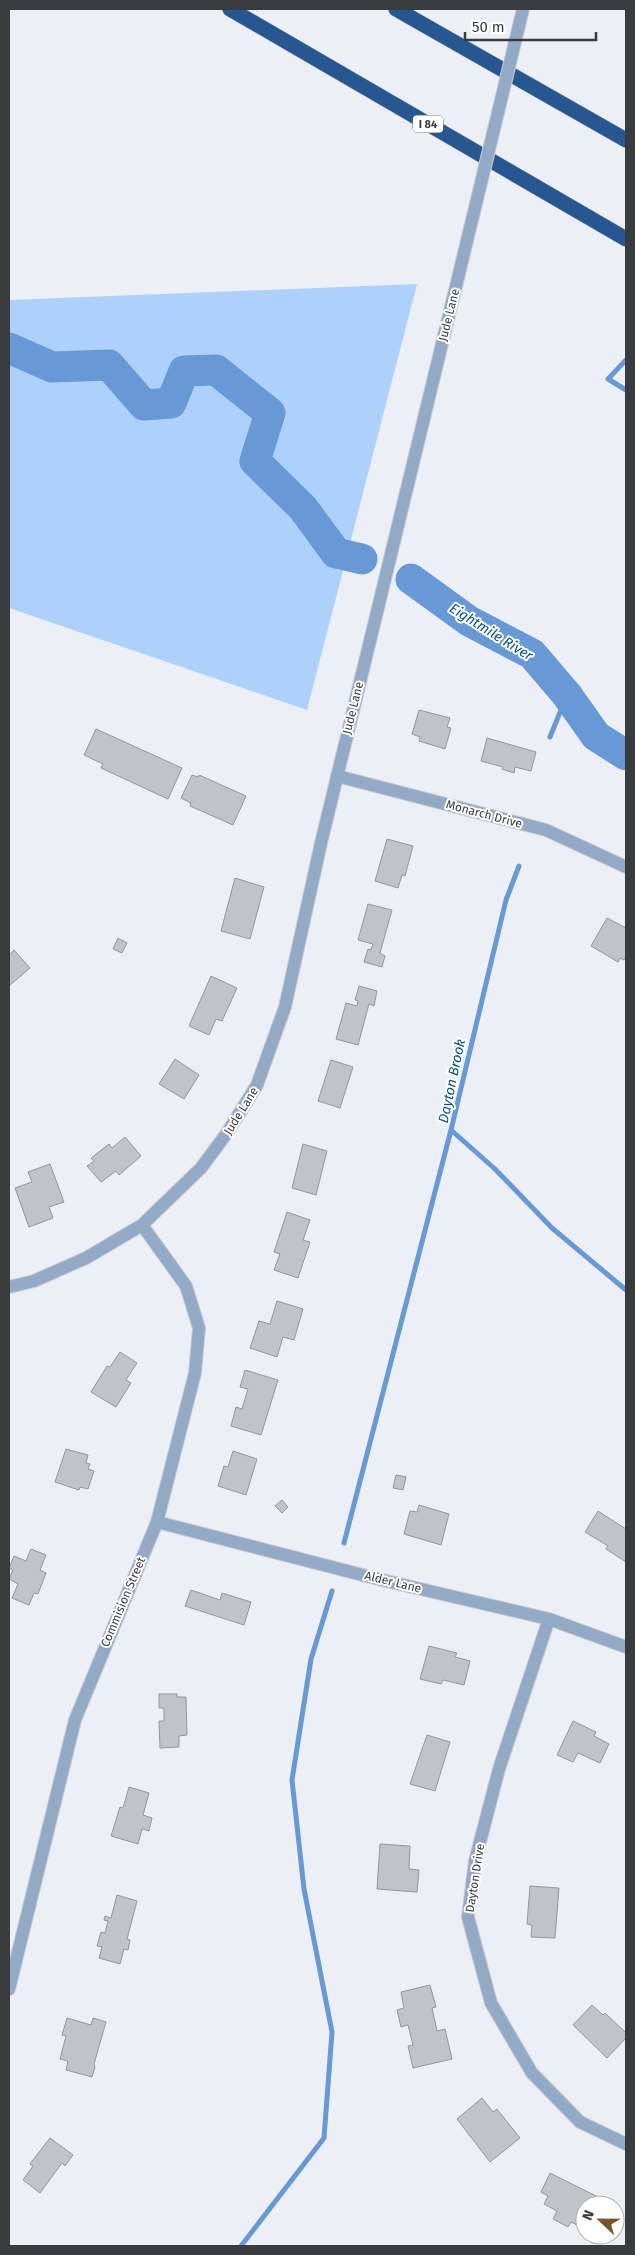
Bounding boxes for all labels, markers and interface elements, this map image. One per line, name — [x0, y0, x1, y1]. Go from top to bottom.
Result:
scale bar — [465, 10, 596, 42]
text: 50 m — [472, 18, 505, 36]
road number: I 84 — [413, 116, 443, 132]
street label: Jude Lane — [436, 287, 462, 343]
water label: Eightmile River — [446, 600, 536, 665]
street label: Jude Lane — [340, 680, 366, 736]
street label: Monarch Drive — [444, 797, 524, 831]
water label: Dayton Brook — [435, 1037, 469, 1125]
street label: Jude Lane — [221, 1085, 261, 1137]
street label: Commision Street — [98, 1554, 148, 1649]
street label: Alder Lane — [363, 1568, 423, 1596]
street label: Dayton Drive — [463, 1843, 487, 1913]
north arrow — [575, 2195, 625, 2245]
text: N — [579, 2208, 598, 2223]

